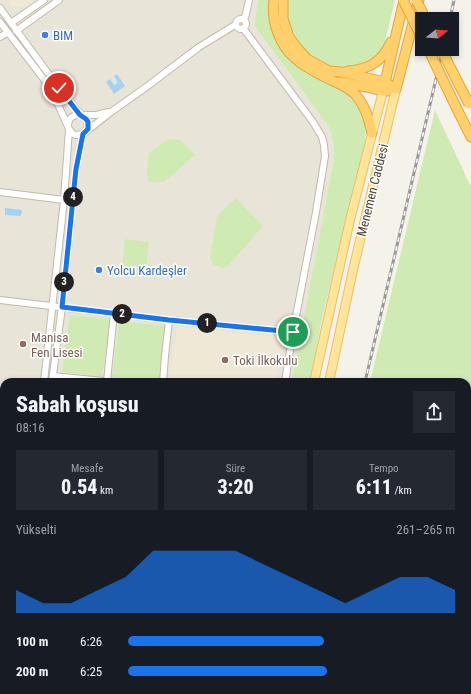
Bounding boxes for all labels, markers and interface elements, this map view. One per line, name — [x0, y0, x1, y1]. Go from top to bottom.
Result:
north arrow — [415, 12, 459, 56]
map controls — [415, 12, 459, 56]
place label: BIM — [53, 28, 73, 43]
marker: BIM — [40, 30, 50, 40]
pin — [42, 71, 76, 105]
icon: check — [48, 77, 70, 99]
street label: Menemen Caddesi — [354, 142, 391, 238]
pin: 4 — [63, 187, 83, 207]
text: 4 — [70, 190, 76, 203]
place label: Yolcu Kardeşler — [107, 263, 187, 278]
marker: Yolcu Kardeşler — [94, 265, 104, 275]
pin: 3 — [54, 272, 74, 292]
text: 3 — [61, 275, 67, 288]
pin: 2 — [112, 304, 132, 324]
text: 2 — [119, 307, 125, 320]
pin: 1 — [197, 313, 217, 333]
pin — [276, 315, 310, 349]
text: 1 — [204, 316, 210, 329]
icon: arrive — [282, 321, 304, 343]
place label: Manisa Fen Lisesi — [31, 330, 83, 360]
marker: Manisa Fen Lisesi — [18, 339, 28, 349]
place label: Toki İlkokulu — [233, 353, 298, 368]
marker: Toki İlkokulu — [220, 355, 230, 365]
button: share — [413, 391, 455, 433]
text: Sabah koşusu — [16, 392, 139, 417]
text: 08:16 — [16, 420, 45, 435]
text: Mesafe — [71, 462, 103, 475]
text: Süre — [226, 462, 245, 475]
text: Tempo — [369, 462, 399, 475]
text: 0.54 — [61, 475, 98, 499]
text: 3:20 — [217, 475, 254, 499]
text: 6:11 — [356, 475, 392, 499]
text: km — [98, 484, 113, 497]
text: /km — [392, 484, 412, 497]
text: Yükselti — [16, 522, 57, 537]
text: 261–265 m — [396, 522, 455, 537]
text: 100 m — [16, 634, 48, 649]
text: 6:26 — [80, 634, 102, 649]
text: 200 m — [16, 664, 48, 679]
text: 6:25 — [80, 664, 102, 679]

